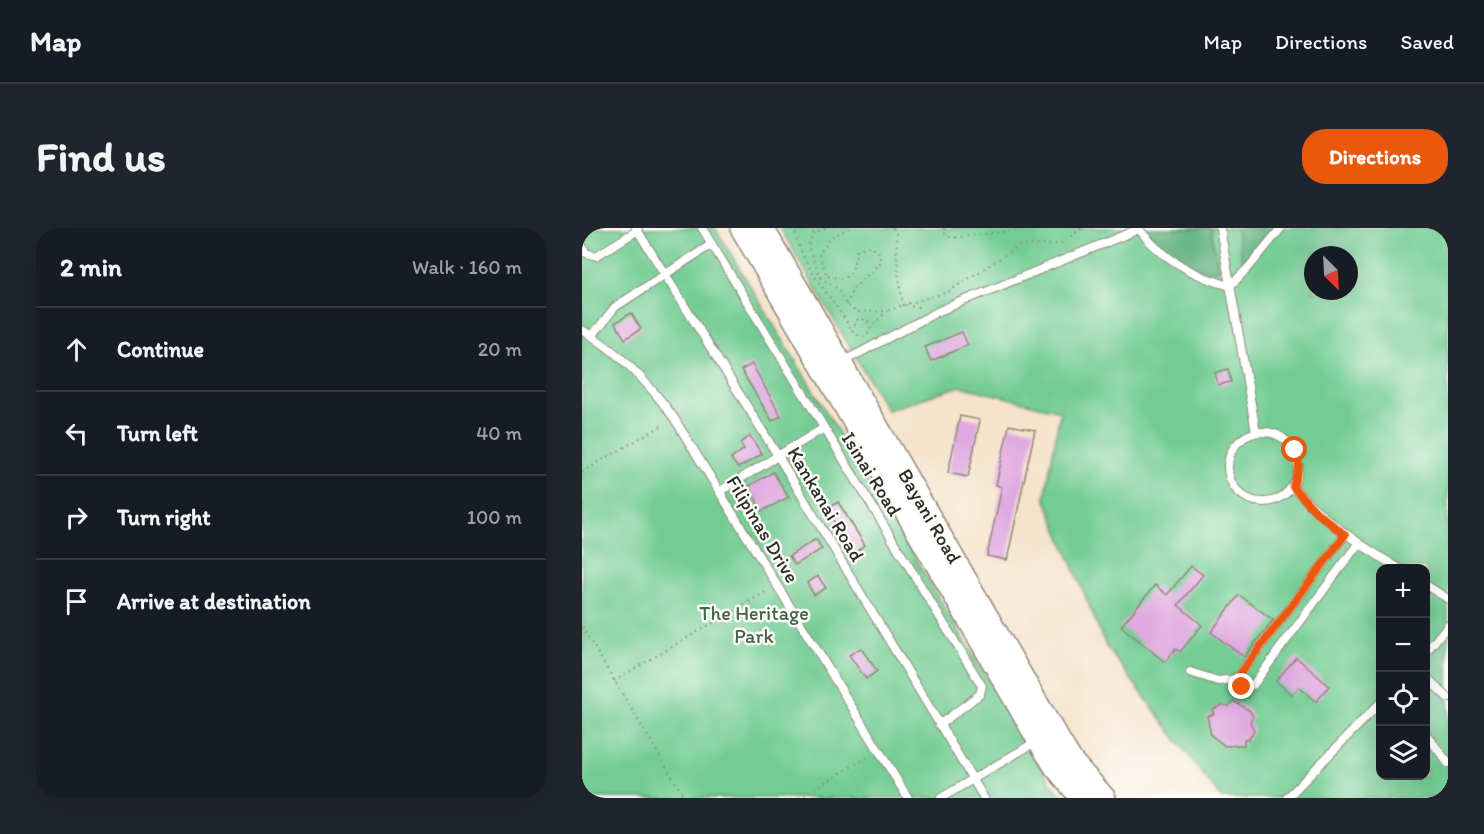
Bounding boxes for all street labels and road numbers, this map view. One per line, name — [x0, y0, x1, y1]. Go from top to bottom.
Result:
street label: Isinai Road — [837, 428, 907, 520]
street label: Kankanai Road — [782, 442, 870, 566]
street label: Bayani Road — [893, 464, 967, 568]
street label: Filipinas Drive — [722, 471, 804, 587]

